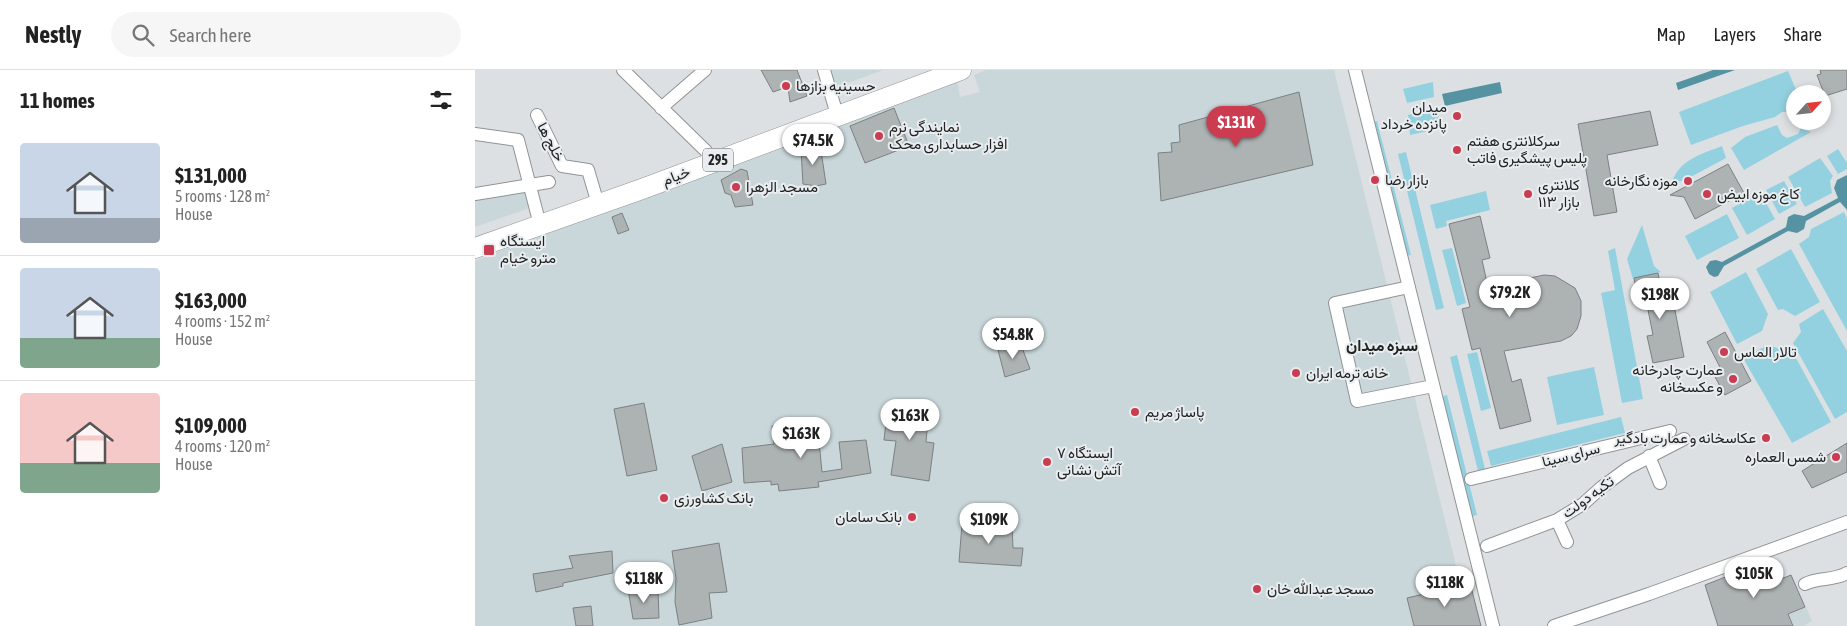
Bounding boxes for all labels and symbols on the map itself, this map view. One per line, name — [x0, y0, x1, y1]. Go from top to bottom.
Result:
place label: حسینیه بزازها — [796, 77, 875, 95]
marker: حسینیه بزازها — [780, 80, 792, 92]
north arrow — [1786, 85, 1831, 130]
place label: میدان پانزده خرداد — [1381, 98, 1447, 134]
pin: $131K — [1201, 106, 1271, 148]
marker: میدان پانزده خرداد — [1451, 110, 1463, 122]
place label: نمایندگی نرم افزار حسابداری محک — [889, 118, 1007, 154]
street label: خلج ها — [532, 119, 569, 166]
pin: $74.5K — [772, 124, 854, 166]
marker: نمایندگی نرم افزار حسابداری محک — [873, 130, 885, 142]
place label: سرکلانتری هفتم پلیس پیشگیری فاتب — [1467, 132, 1587, 168]
marker: سرکلانتری هفتم پلیس پیشگیری فاتب — [1451, 144, 1463, 156]
road number: 295 — [703, 148, 733, 172]
street label: خیام — [660, 163, 693, 190]
place label: بازار رضا — [1385, 171, 1429, 189]
place label: موزه نگارخانه — [1604, 172, 1678, 190]
marker: بازار رضا — [1369, 174, 1381, 186]
marker: موزه نگارخانه — [1682, 175, 1694, 187]
place label: کلانتری ۱۱۳ بازار — [1538, 176, 1580, 211]
place label: مسجد الزهرا — [746, 178, 818, 196]
marker: مسجد الزهرا — [730, 181, 742, 193]
place label: کاخ موزه ابیض — [1717, 185, 1800, 205]
marker: کلانتری ۱۱۳ بازار — [1522, 188, 1534, 200]
marker: کاخ موزه ابیض — [1701, 188, 1713, 200]
place label: ایستگاه مترو خیام — [500, 232, 556, 268]
marker: ایستگاه مترو خیام — [482, 243, 496, 257]
pin: $79.2K — [1469, 276, 1551, 318]
pin: $198K — [1625, 278, 1695, 320]
pin: $54.8K — [972, 318, 1054, 360]
district label: سبزه میدان — [1346, 336, 1418, 356]
place label: تالار الماس — [1734, 343, 1797, 362]
marker: تالار الماس — [1718, 346, 1730, 358]
place label: عمارت چادرخانه و عکسخانه — [1632, 361, 1723, 396]
place label: خانه ترمه ایران — [1306, 364, 1388, 382]
marker: خانه ترمه ایران — [1290, 367, 1302, 379]
marker: عمارت چادرخانه و عکسخانه — [1727, 373, 1739, 385]
pin: $163K — [875, 398, 945, 441]
place label: پاساژ مریم — [1145, 403, 1205, 422]
marker: پاساژ مریم — [1129, 406, 1141, 418]
pin: $163K — [766, 416, 836, 459]
place label: عکاسخانه و عمارت بادگیر — [1614, 429, 1756, 447]
marker: عکاسخانه و عمارت بادگیر — [1760, 432, 1772, 444]
street label: سرای سینا — [1540, 439, 1602, 472]
place label: ایستگاه ۷ آتش نشانی — [1057, 444, 1123, 480]
place label: شمس العماره — [1745, 448, 1826, 467]
marker: شمس العماره — [1830, 451, 1842, 463]
marker: ایستگاه ۷ آتش نشانی — [1041, 456, 1053, 468]
street label: تکیه دولت — [1558, 472, 1618, 522]
place label: بانک کشاورزی — [674, 489, 753, 508]
marker: بانک کشاورزی — [658, 492, 670, 504]
pin: $109K — [954, 502, 1024, 545]
place label: بانک سامان — [835, 508, 902, 526]
marker: بانک سامان — [906, 511, 918, 523]
pin: $105K — [1719, 556, 1789, 599]
pin: $118K — [609, 562, 679, 604]
pin: $118K — [1410, 566, 1480, 608]
place label: مسجد عبدالله خان — [1267, 580, 1374, 598]
marker: مسجد عبدالله خان — [1251, 583, 1263, 595]

